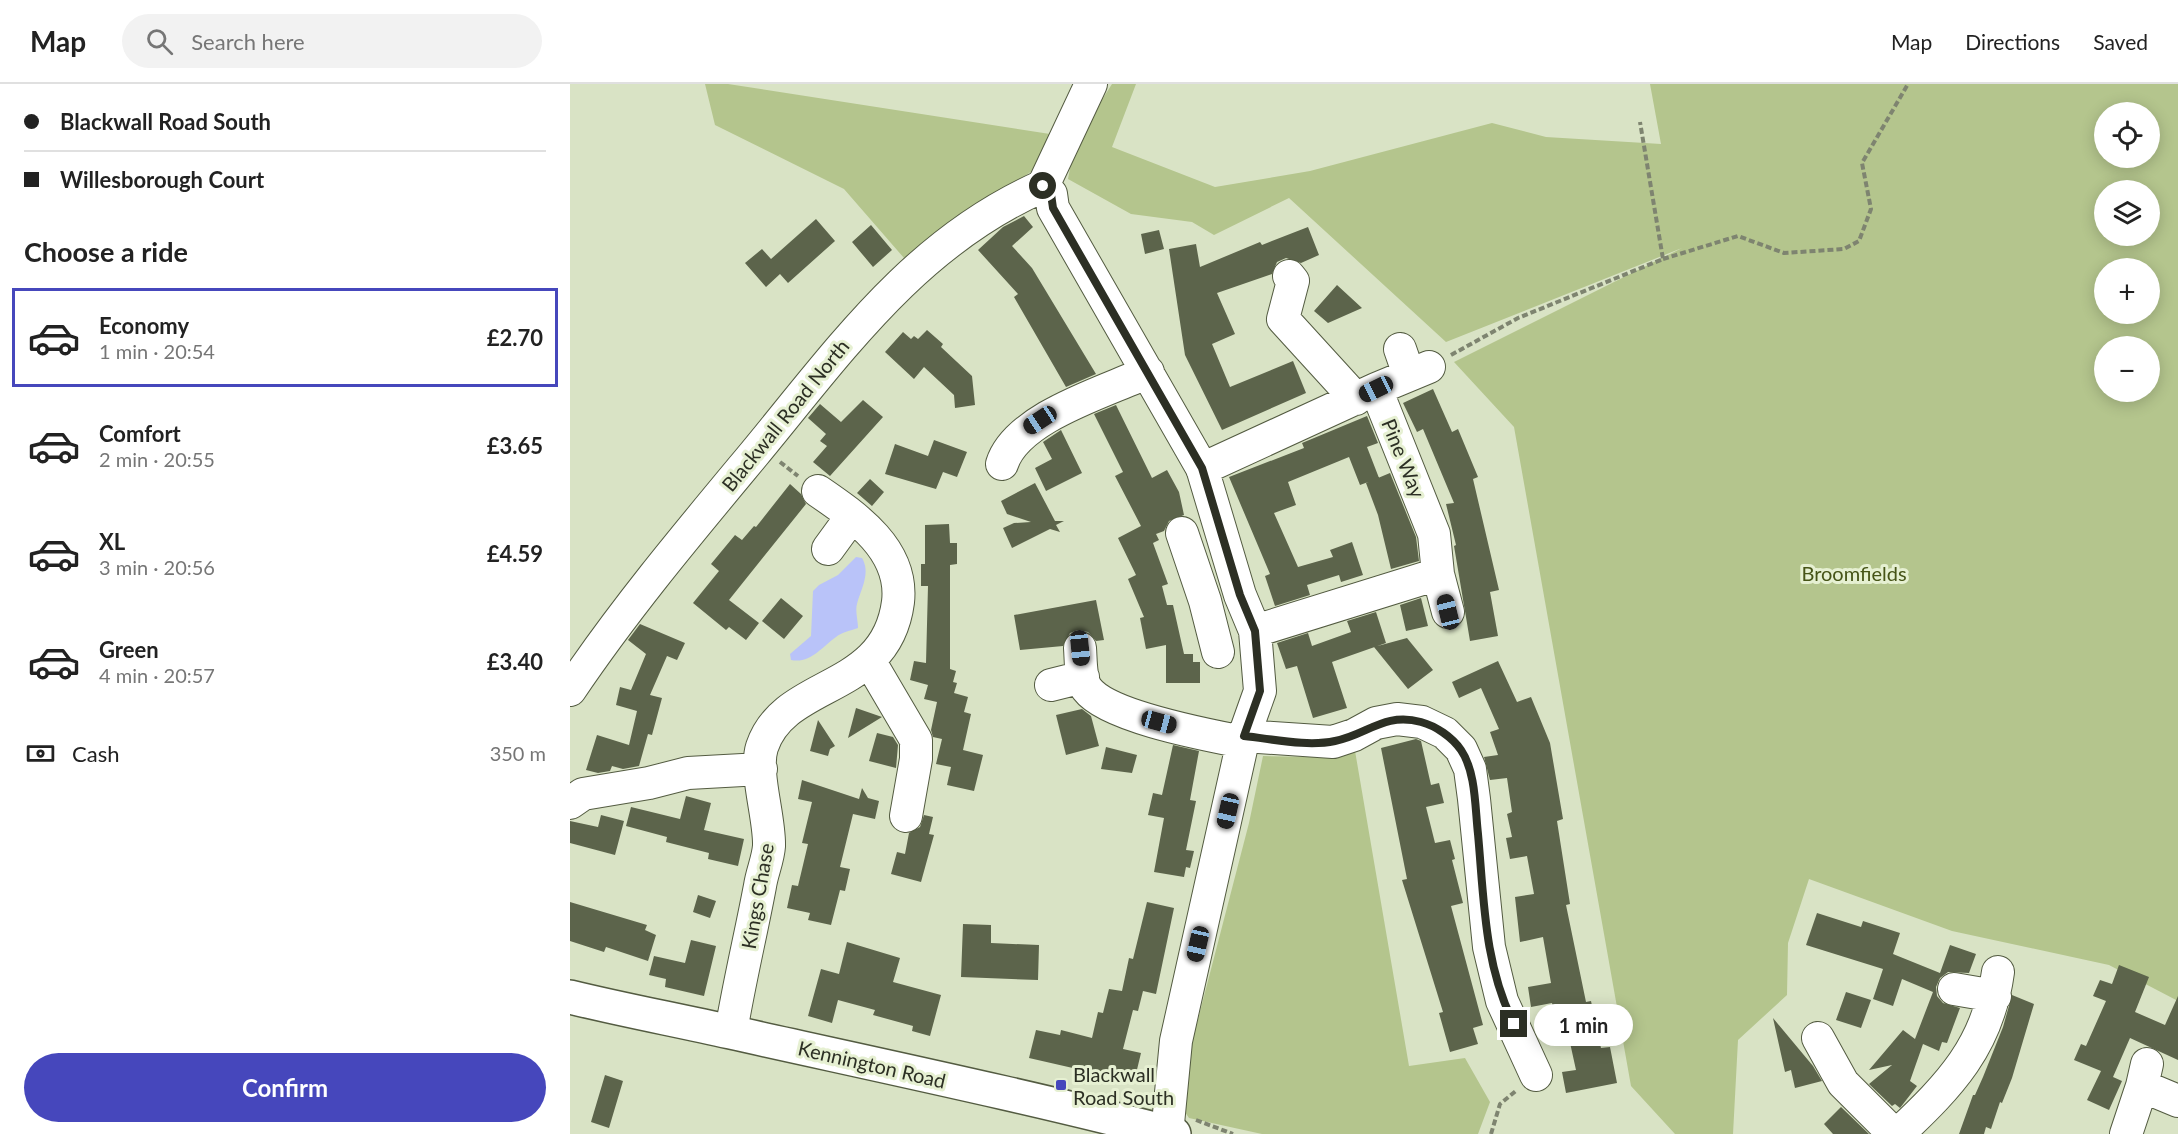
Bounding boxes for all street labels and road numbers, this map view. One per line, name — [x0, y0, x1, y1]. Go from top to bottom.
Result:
street label: Blackwall Road North — [716, 334, 854, 496]
street label: Pine Way — [1377, 415, 1431, 502]
street label: Kings Chase — [736, 841, 778, 951]
street label: Kennington Road — [796, 1035, 948, 1093]

